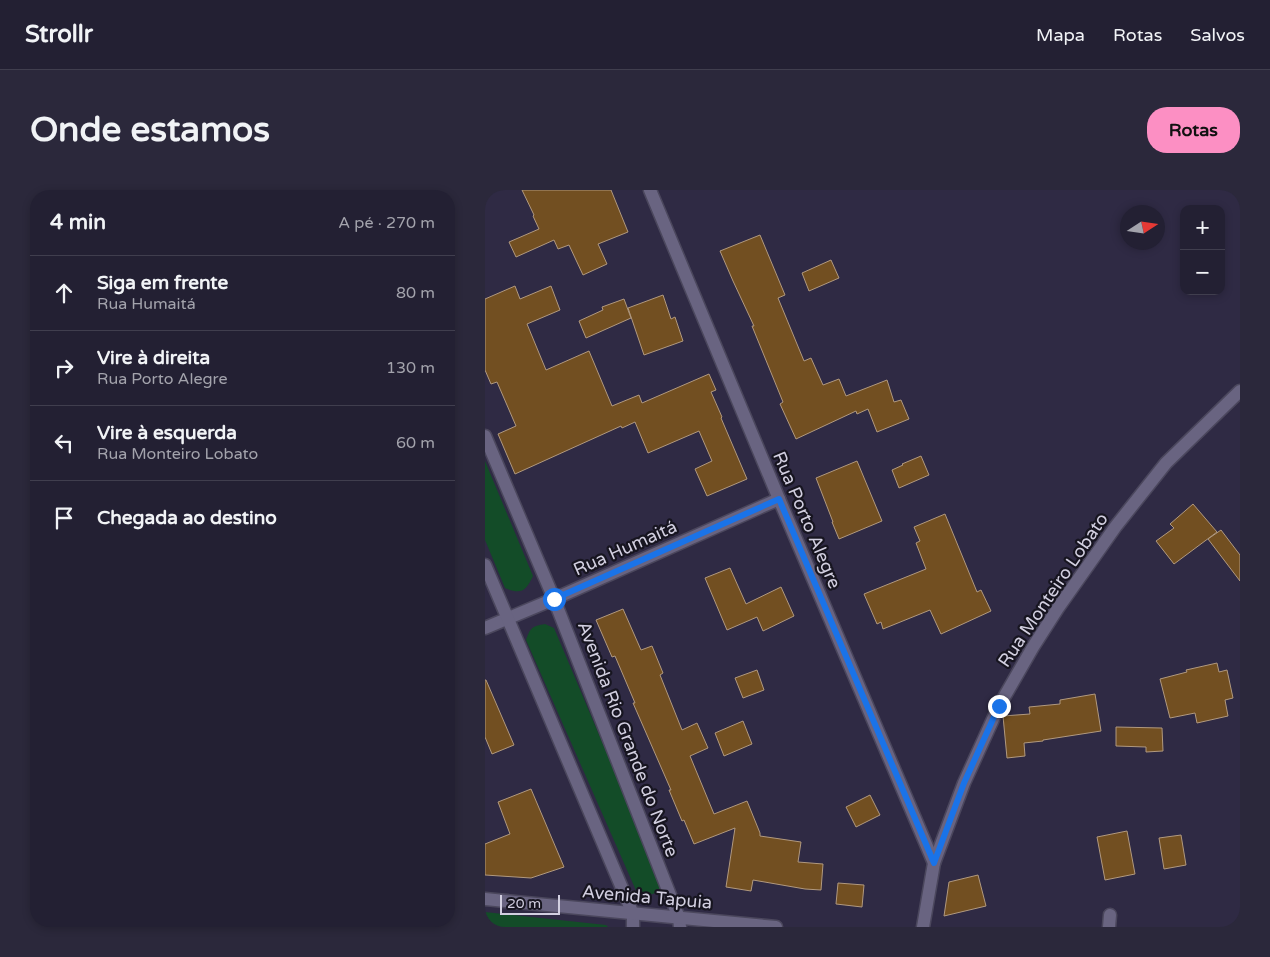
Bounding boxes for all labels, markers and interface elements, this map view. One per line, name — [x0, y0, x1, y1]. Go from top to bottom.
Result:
text: Strollr — [25, 20, 93, 49]
text: Mapa — [1036, 24, 1085, 46]
text: Rotas — [1113, 24, 1162, 46]
text: Salvos — [1190, 24, 1245, 46]
button: Rotas — [1147, 107, 1240, 153]
text: Onde estamos — [30, 109, 270, 151]
north arrow — [1120, 205, 1165, 250]
map controls — [1180, 205, 1225, 295]
button: + — [1180, 205, 1225, 250]
text: 4 min — [50, 210, 106, 235]
text: A pé · 270 m — [338, 213, 435, 233]
button: − — [1180, 250, 1225, 295]
text: Siga em frente — [97, 272, 228, 294]
icon: ahead — [50, 279, 78, 307]
text: 80 m — [396, 283, 435, 303]
text: Rua Humaitá — [97, 294, 196, 314]
text: Vire à direita — [97, 347, 210, 369]
icon: right — [50, 354, 78, 382]
text: 130 m — [386, 358, 435, 378]
text: Rua Porto Alegre — [97, 369, 227, 389]
text: Vire à esquerda — [97, 422, 237, 444]
icon: left — [50, 429, 78, 457]
text: 60 m — [396, 433, 435, 453]
text: Rua Monteiro Lobato — [97, 444, 258, 464]
street label: Rua Porto Alegre — [768, 448, 846, 592]
icon: arrive — [50, 504, 78, 532]
text: Chegada ao destino — [97, 507, 277, 529]
street label: Rua Monteiro Lobato — [993, 509, 1113, 671]
street label: Rua Humaitá — [570, 515, 680, 581]
route start — [543, 588, 566, 611]
street label: Avenida Rio Grande do Norte — [573, 618, 683, 860]
route end — [988, 695, 1011, 718]
street label: Avenida Tapuia — [581, 880, 713, 914]
scale bar — [500, 892, 560, 915]
text: 20 m — [507, 895, 541, 912]

